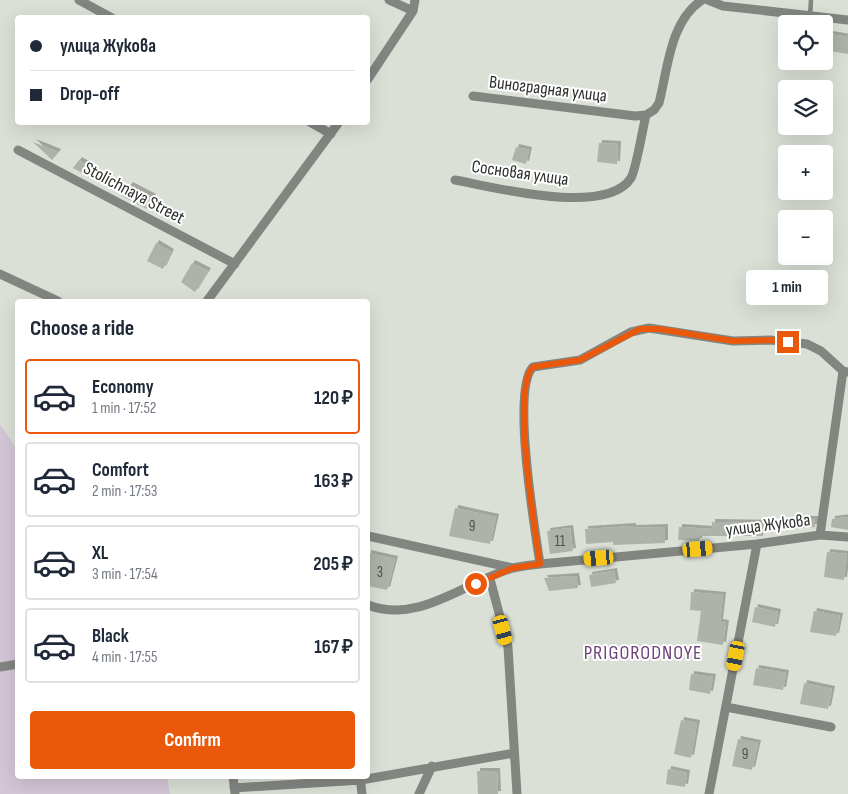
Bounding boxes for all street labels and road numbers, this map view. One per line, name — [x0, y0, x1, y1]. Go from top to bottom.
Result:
street label: Виноградная улица — [488, 71, 608, 107]
street label: Сосновая улица — [470, 156, 570, 190]
street label: Stolichnaya Street — [80, 158, 189, 229]
street label: улица Жукова — [725, 509, 812, 541]

